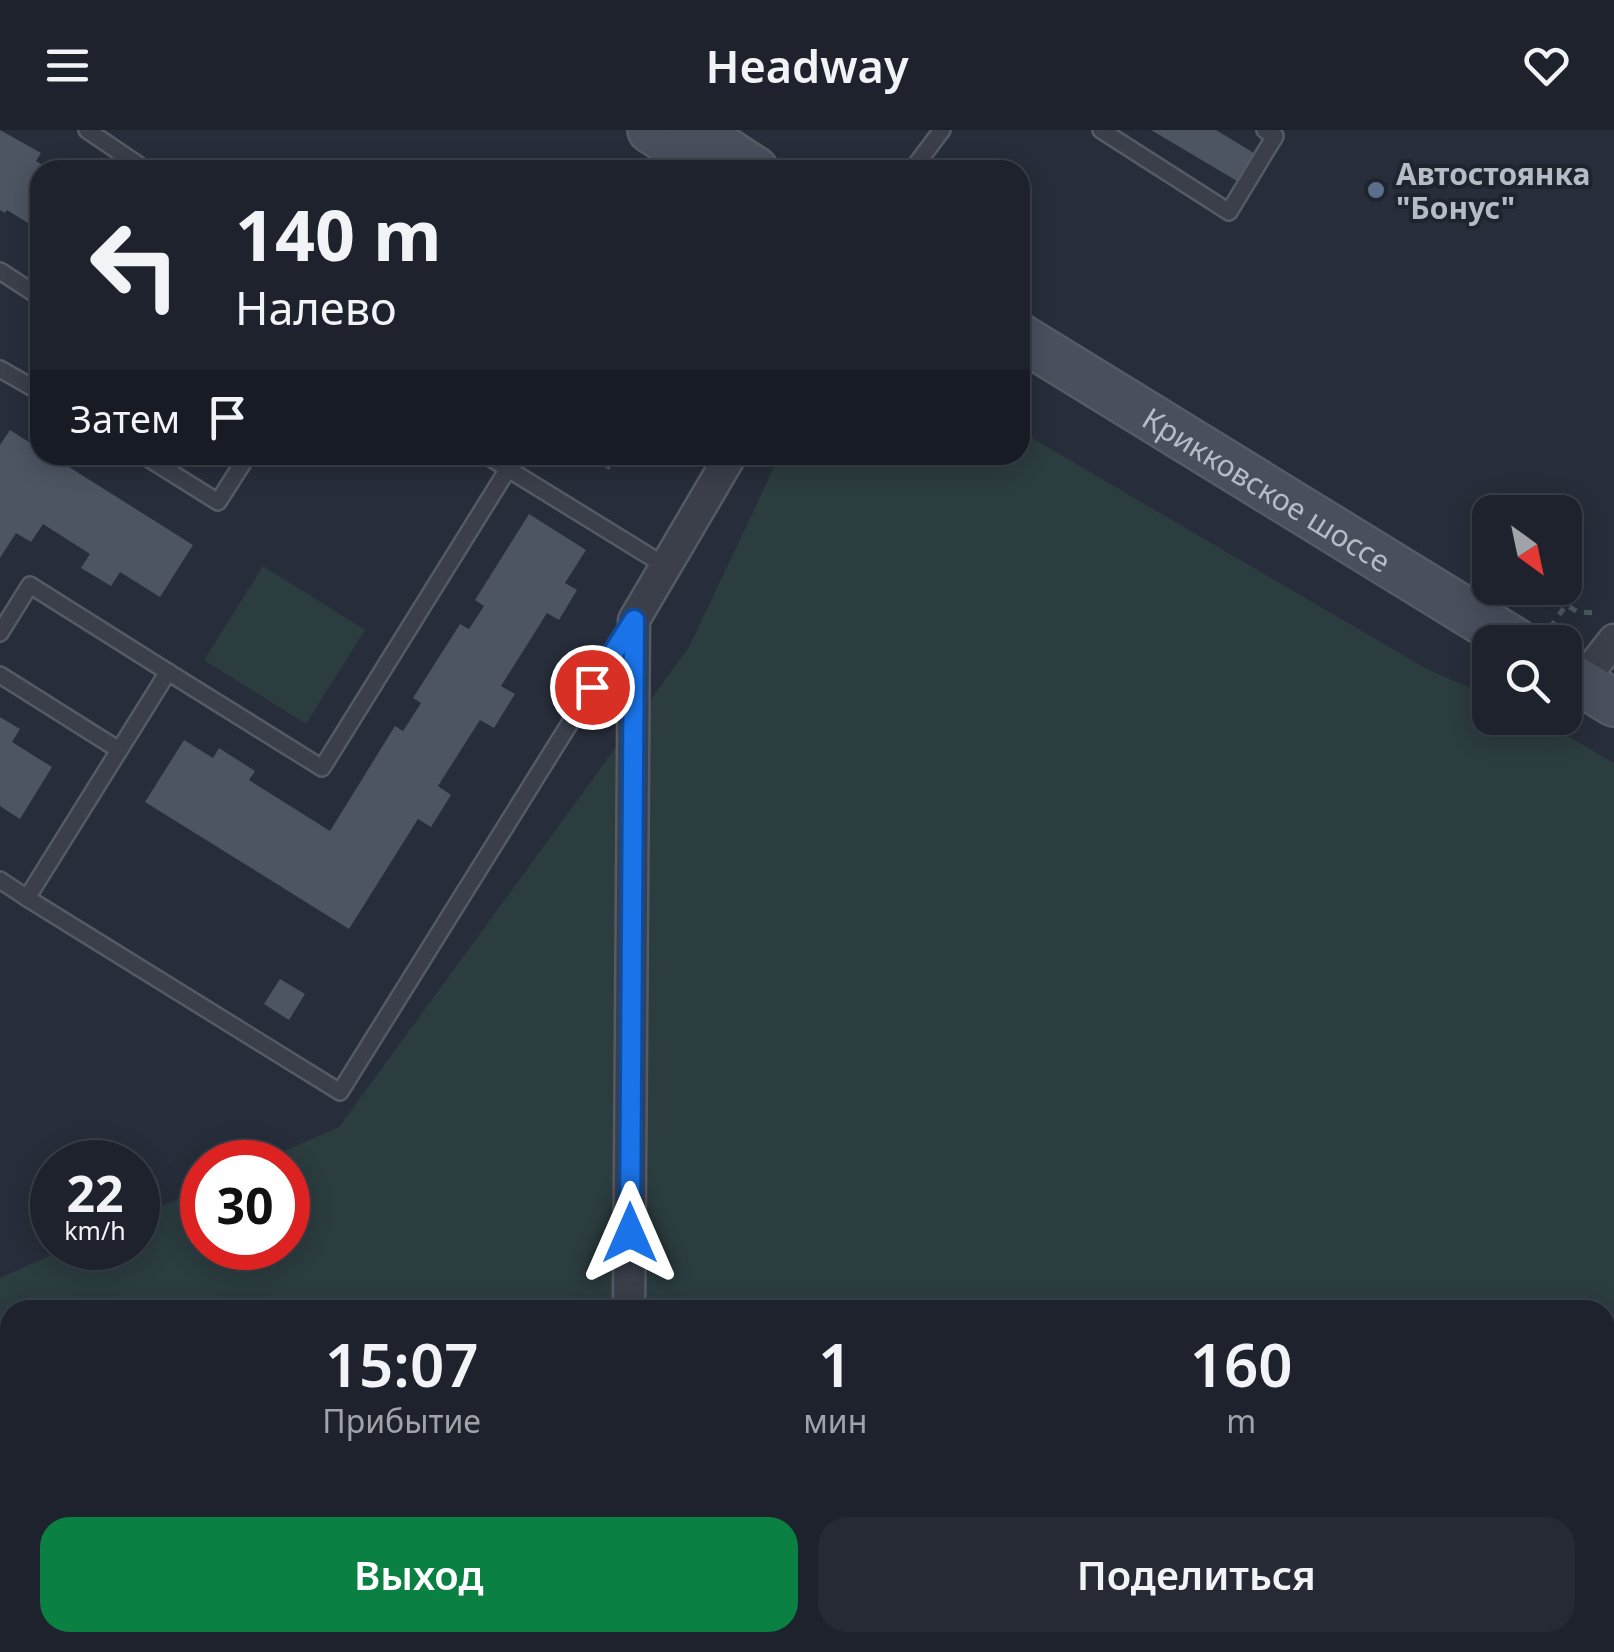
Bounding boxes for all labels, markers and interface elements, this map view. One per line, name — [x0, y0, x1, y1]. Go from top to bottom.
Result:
text: Headway — [705, 35, 909, 96]
icon: menu — [40, 38, 95, 93]
icon: heart — [1519, 38, 1574, 93]
place label: Автостоянка "Бонус" — [1396, 153, 1590, 228]
marker: Автостоянка "Бонус" — [1365, 179, 1387, 201]
text: 140 m — [235, 186, 442, 282]
icon: left — [70, 200, 200, 330]
text: Налево — [235, 277, 397, 338]
icon: arrive — [200, 390, 255, 445]
text: Затем — [70, 392, 180, 444]
street label: Крикковское шоссе — [1135, 397, 1399, 581]
north arrow — [1472, 495, 1582, 605]
map controls — [1472, 495, 1582, 735]
button: search — [1472, 625, 1582, 735]
pin — [550, 645, 635, 730]
icon: arrive — [565, 660, 620, 715]
speed limit sign: 30 — [180, 1140, 310, 1270]
text: 22 — [66, 1159, 124, 1227]
position arrow — [578, 1181, 682, 1285]
text: km/h — [64, 1213, 126, 1247]
text: 15:07 — [325, 1323, 479, 1405]
text: 1 — [818, 1323, 852, 1405]
text: 160 — [1190, 1323, 1293, 1405]
text: Прибытие — [322, 1399, 481, 1442]
text: мин — [803, 1399, 867, 1442]
text: m — [1226, 1399, 1256, 1442]
button: Выход — [40, 1517, 798, 1632]
button: Поделиться — [818, 1517, 1575, 1632]

